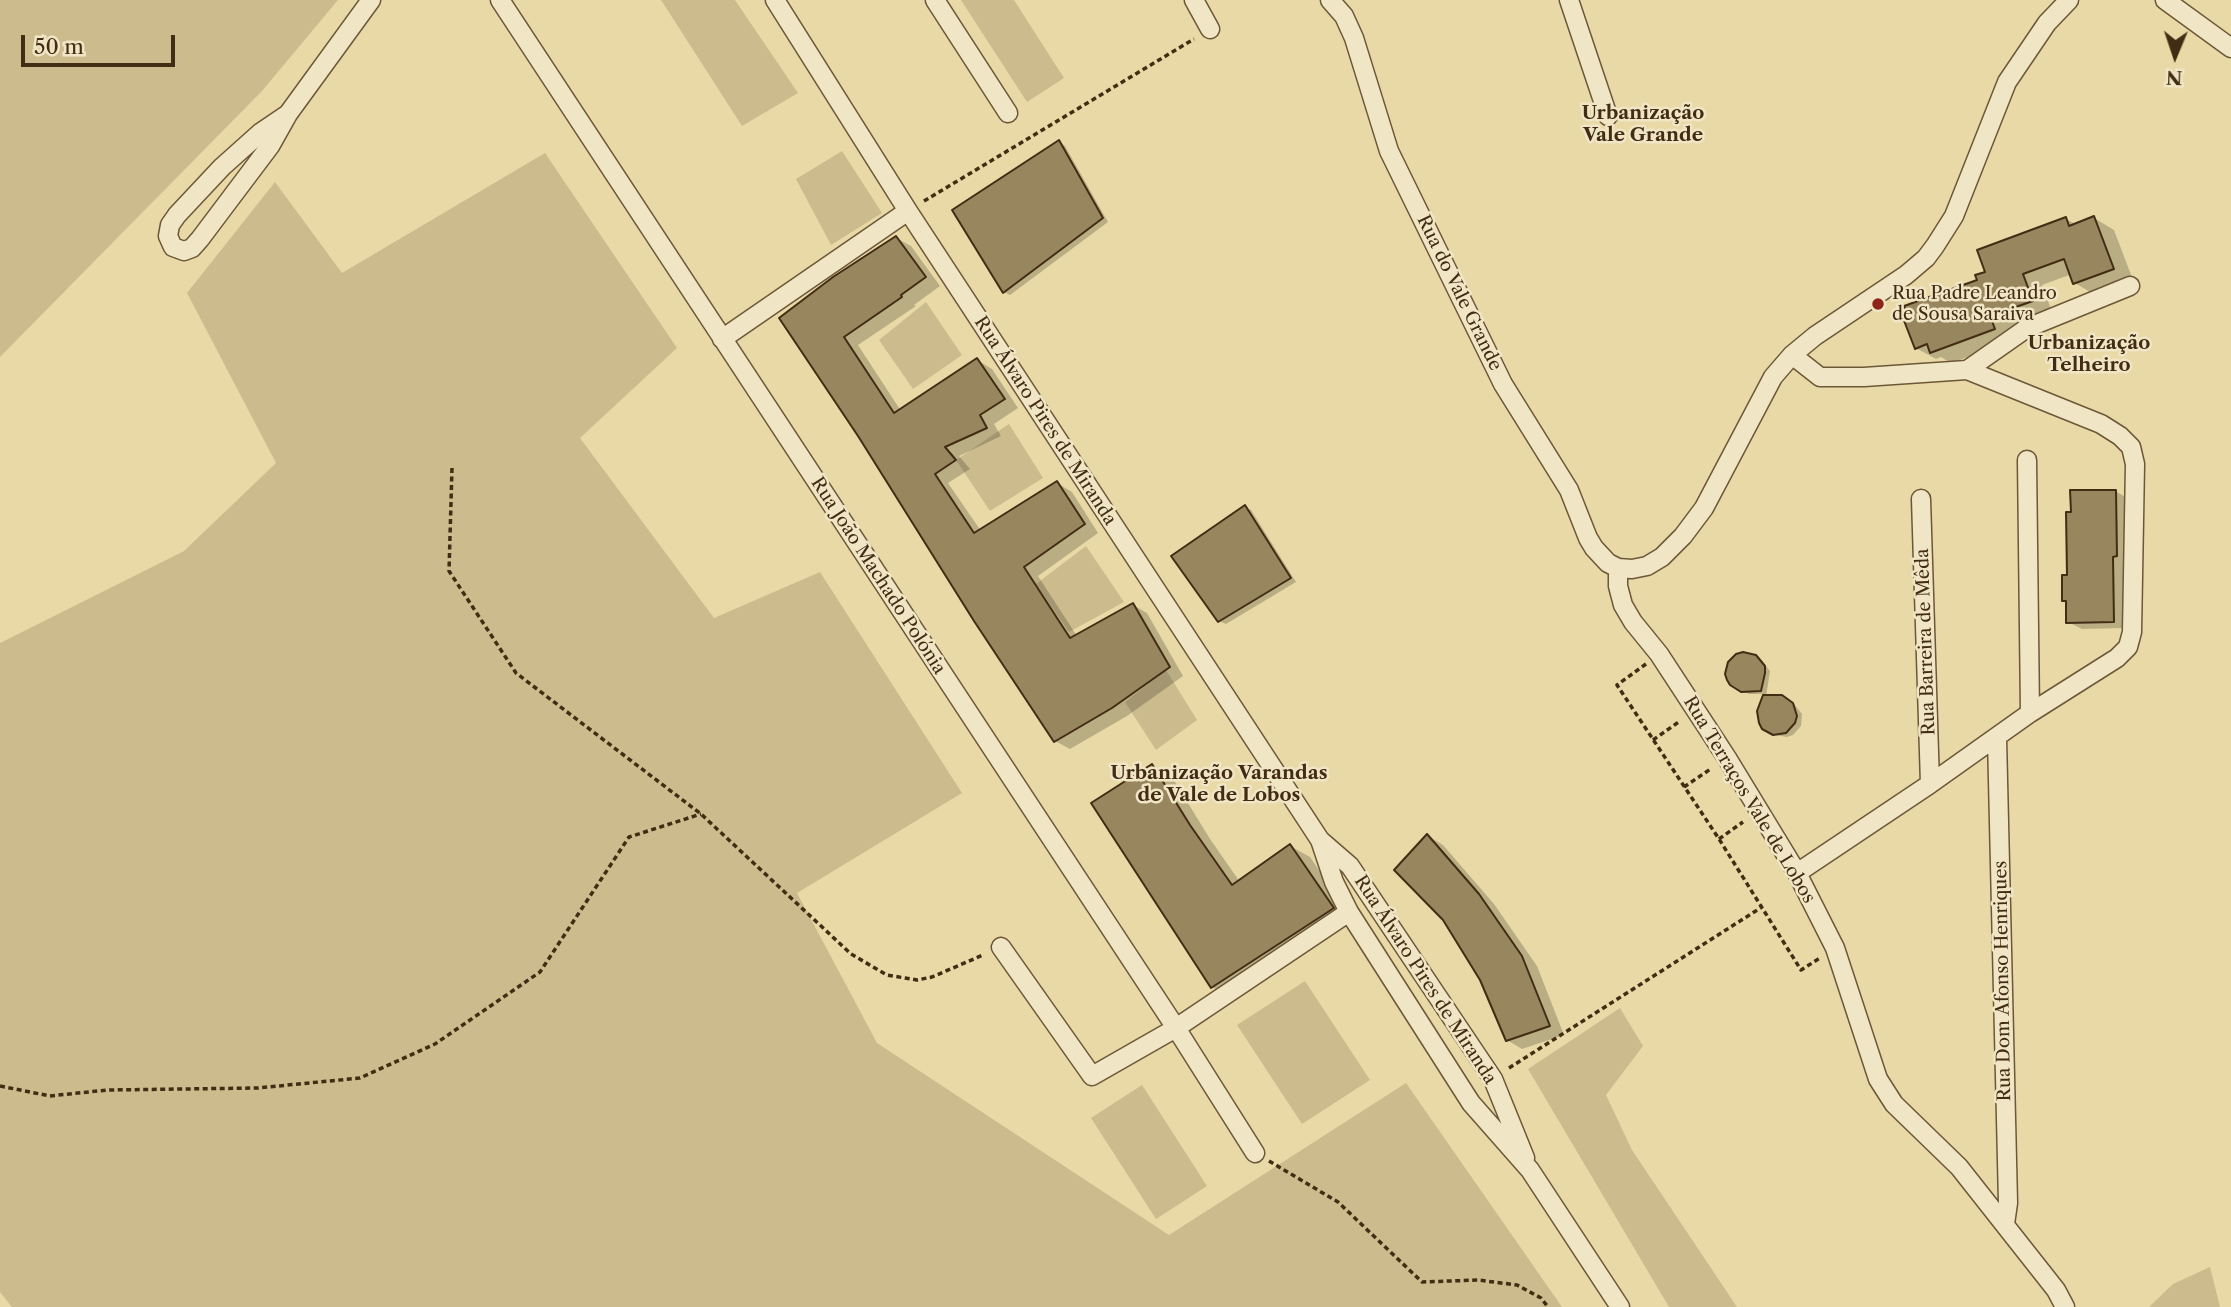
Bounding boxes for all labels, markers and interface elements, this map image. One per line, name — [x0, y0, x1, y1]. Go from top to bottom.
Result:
scale bar — [24, 21, 178, 65]
north arrow — [2140, 21, 2210, 91]
text: 50 m — [34, 34, 84, 59]
text: N — [2166, 66, 2183, 89]
district label: Urbanização Vale Grande — [1582, 103, 1704, 147]
street label: Rua do Vale Grande — [1412, 212, 1506, 374]
place label: Rua Padre Leandro de Sousa Saraiva — [1892, 283, 2057, 326]
marker: Rua Padre Leandro de Sousa Saraiva — [1870, 296, 1886, 312]
street label: Rua Álvaro Pires de Miranda — [969, 313, 1121, 529]
district label: Urbanização Telheiro — [2028, 333, 2150, 377]
street label: Rua João Machado Polónia — [806, 473, 950, 679]
street label: Rua Barreira de Mêda — [1912, 548, 1940, 736]
street label: Rua Terraços Vale de Lobos — [1679, 693, 1819, 907]
district label: Urbanização Varandas de Vale de Lobos — [1110, 763, 1328, 807]
street label: Rua Dom Afonso Henriques — [1990, 861, 2016, 1101]
street label: Rua Álvaro Pires de Miranda — [1349, 872, 1501, 1088]

